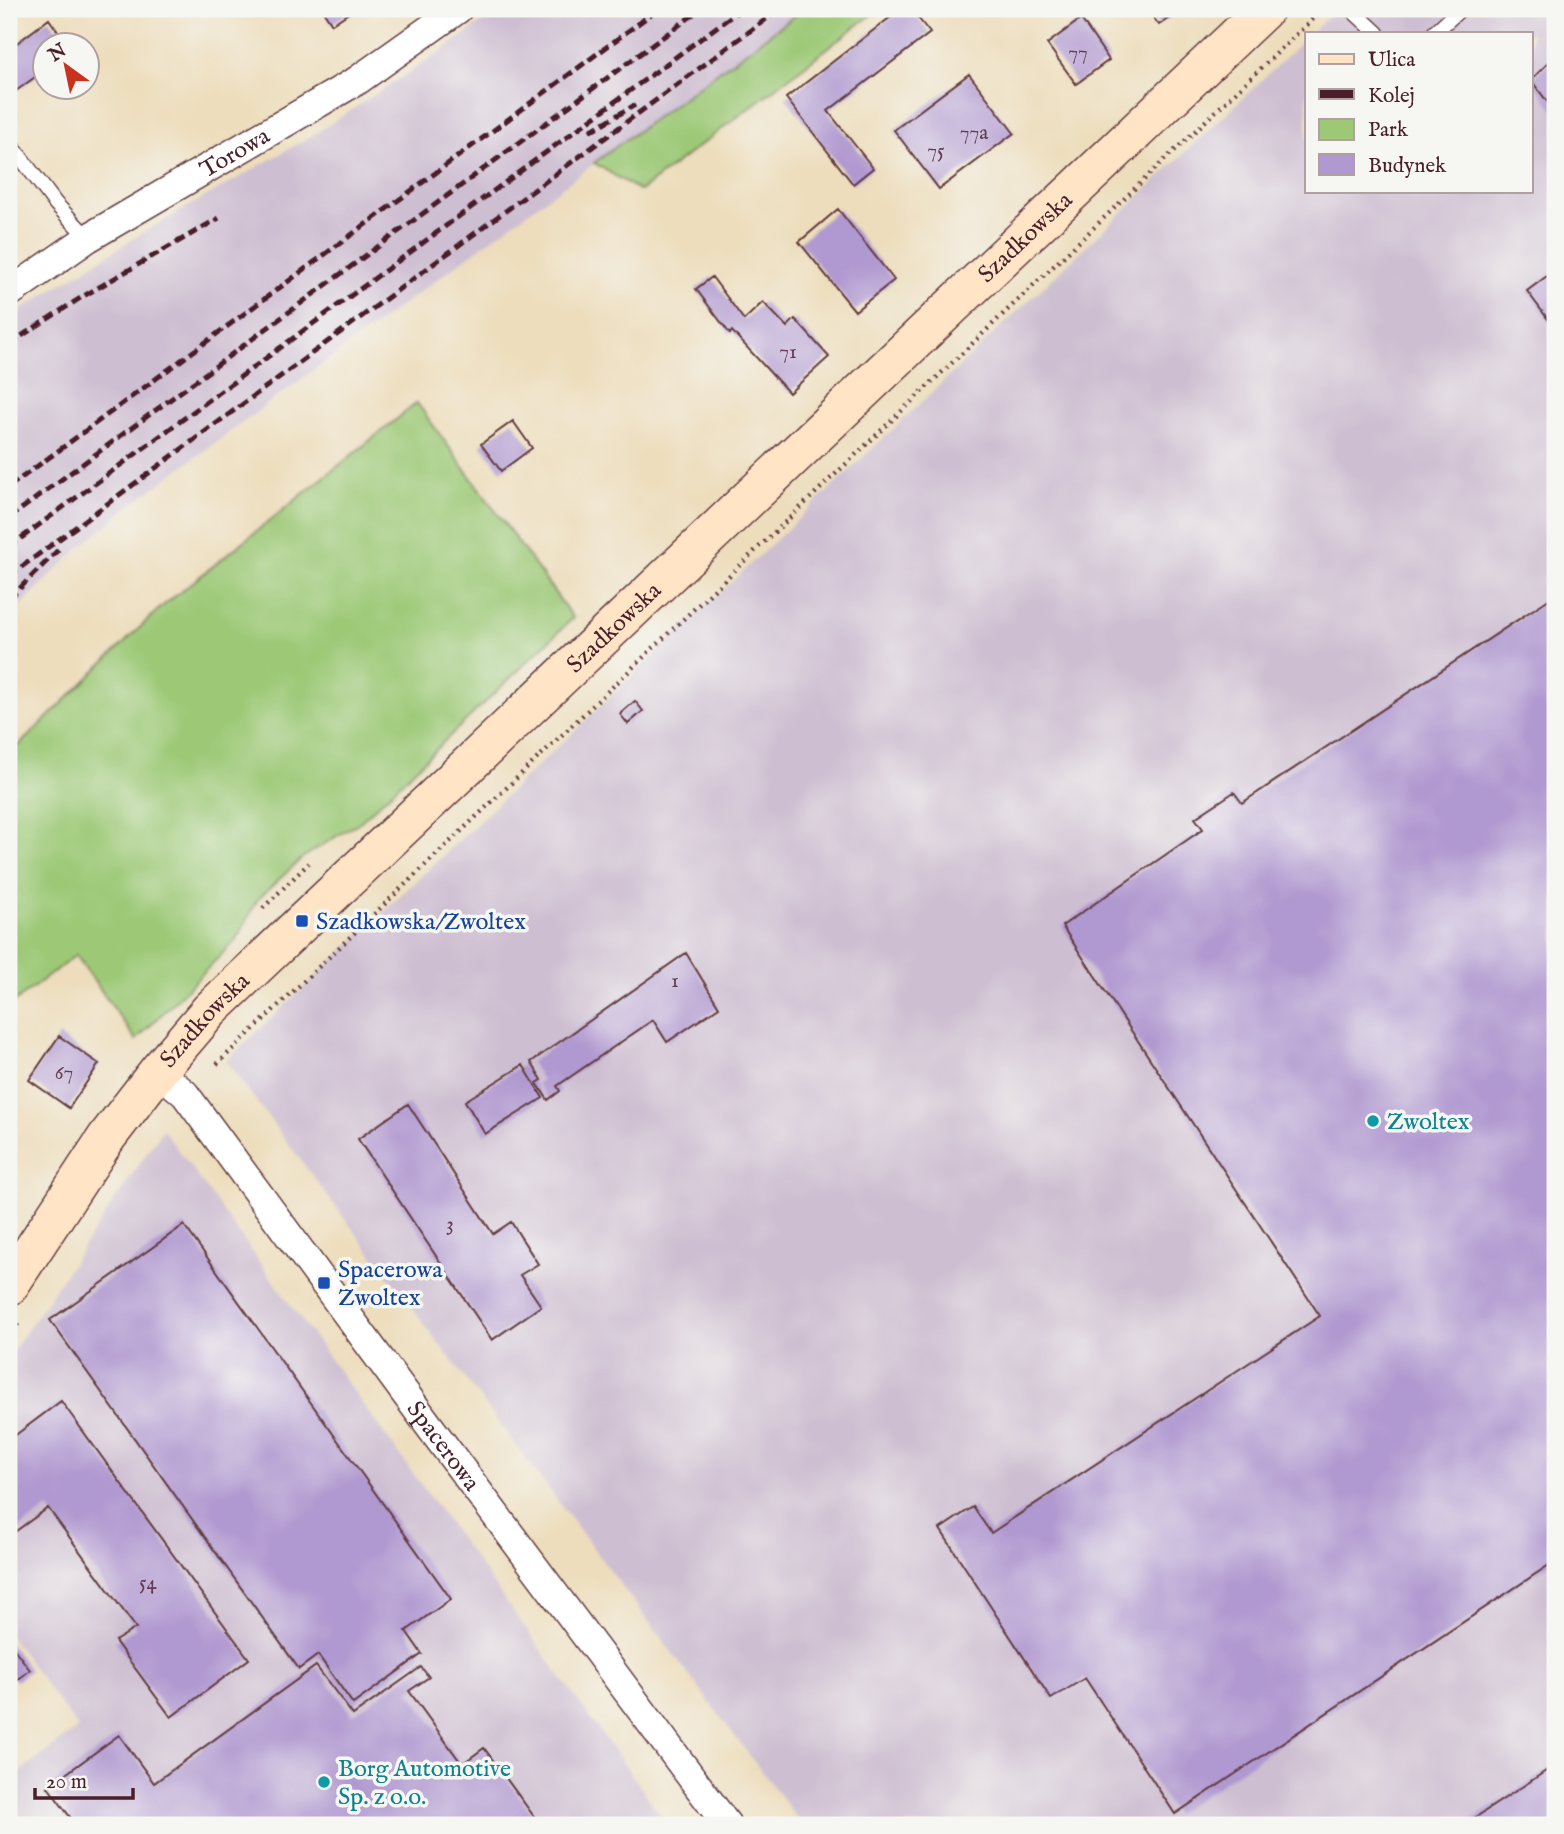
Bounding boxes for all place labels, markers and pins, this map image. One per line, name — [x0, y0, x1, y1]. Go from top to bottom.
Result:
place label: Szadkowska/Zwoltex — [316, 907, 526, 938]
marker: Szadkowska/Zwoltex — [294, 913, 310, 929]
place label: Zwoltex — [1387, 1107, 1470, 1138]
marker: Zwoltex — [1365, 1113, 1381, 1129]
place label: Spacerowa Zwoltex — [338, 1255, 443, 1314]
marker: Spacerowa Zwoltex — [316, 1275, 332, 1291]
place label: Borg Automotive Sp. z o.o. — [338, 1754, 511, 1813]
marker: Borg Automotive Sp. z o.o. — [316, 1774, 332, 1790]

